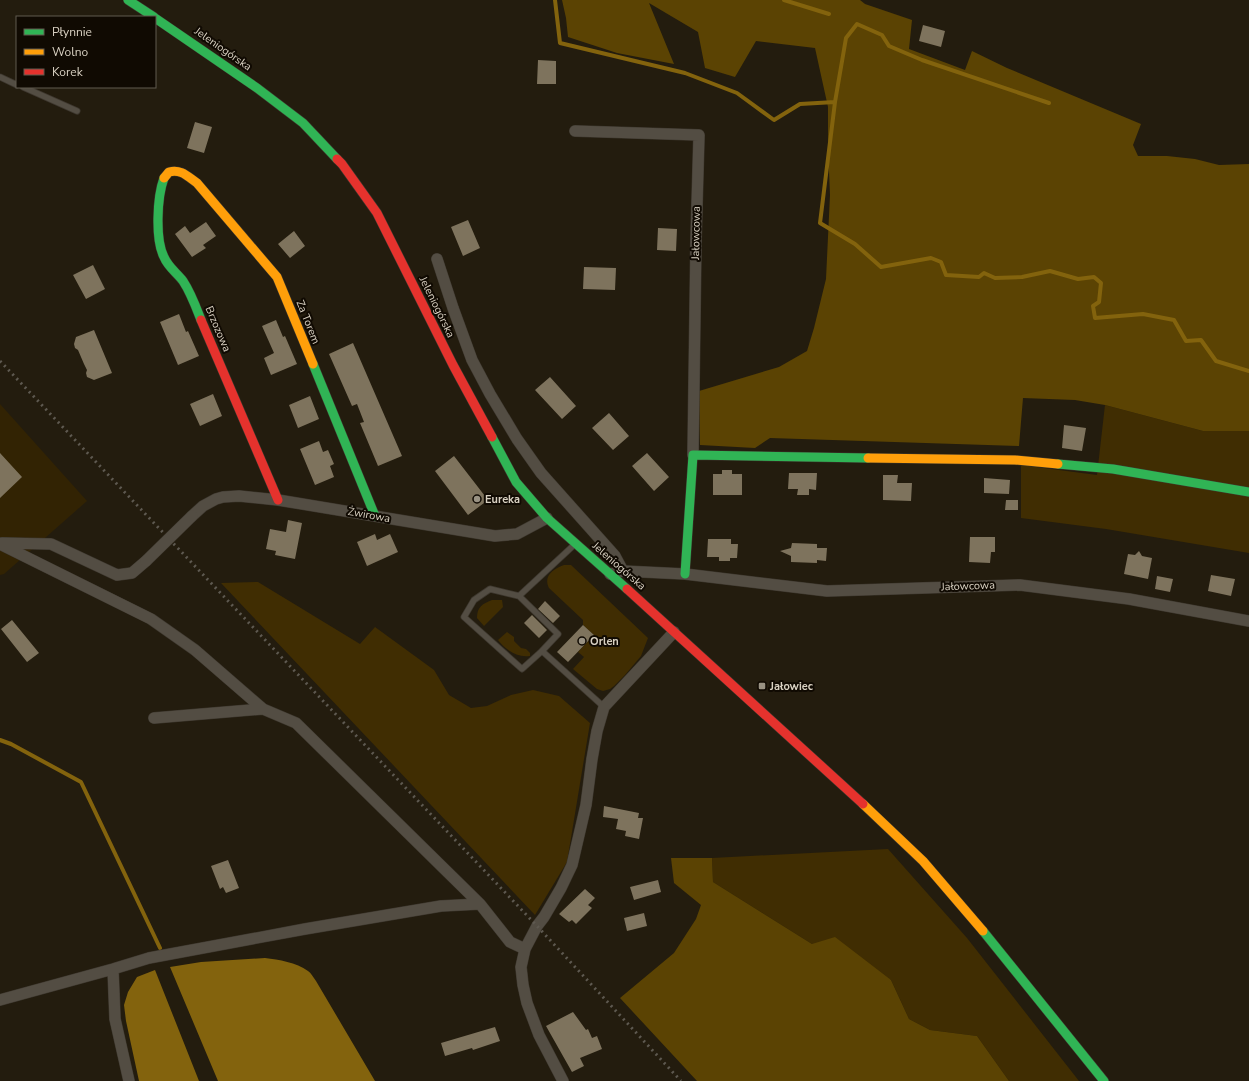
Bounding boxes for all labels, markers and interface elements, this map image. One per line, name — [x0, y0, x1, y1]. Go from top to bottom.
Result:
legend — [16, 16, 156, 88]
street label: Jeleniogórska — [191, 23, 255, 74]
text: Płynnie — [52, 24, 92, 40]
text: Wolno — [52, 44, 89, 60]
text: Korek — [52, 64, 84, 80]
street label: Jałowcowa — [688, 206, 704, 261]
street label: Jeleniogórska — [415, 273, 458, 340]
street label: Za Torem — [292, 298, 324, 346]
street label: Brzozowa — [202, 304, 234, 354]
place label: Eureka — [485, 492, 520, 507]
marker: Eureka — [472, 494, 482, 504]
street label: Żwirowa — [347, 504, 392, 526]
street label: Jeleniogórska — [588, 538, 649, 594]
street label: Jałowcowa — [940, 578, 995, 594]
place label: Orlen — [590, 634, 619, 649]
marker: Orlen — [577, 636, 587, 646]
place label: Jałowiec — [769, 679, 814, 694]
marker: Jałowiec — [757, 681, 767, 691]

